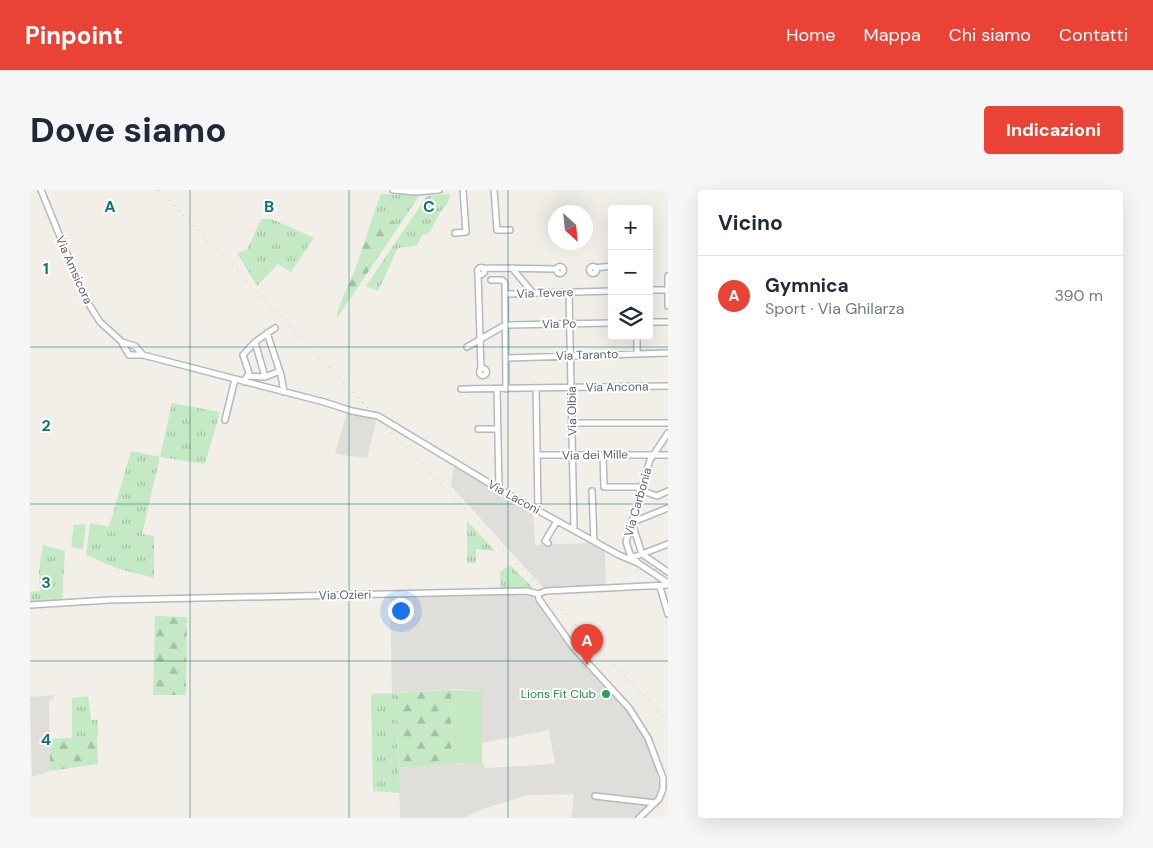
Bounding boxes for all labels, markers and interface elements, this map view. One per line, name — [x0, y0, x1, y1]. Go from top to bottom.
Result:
text: Pinpoint — [25, 20, 123, 51]
text: Home — [786, 23, 836, 47]
text: Mappa — [864, 23, 921, 47]
text: Chi siamo — [949, 23, 1031, 47]
text: Contatti — [1059, 23, 1128, 47]
button: Indicazioni — [984, 106, 1123, 154]
text: Dove siamo — [30, 107, 227, 153]
text: A — [104, 196, 116, 217]
text: B — [264, 196, 274, 217]
text: C — [423, 196, 435, 217]
north arrow — [548, 205, 593, 250]
map controls — [608, 205, 653, 340]
button: + — [608, 205, 653, 250]
text: Vicino — [718, 209, 783, 237]
street label: Via Amsicora — [52, 233, 96, 307]
button: − — [608, 250, 653, 295]
text: 1 — [43, 258, 49, 279]
text: Gymnica — [765, 273, 849, 298]
street label: Via Tevere — [516, 284, 574, 302]
text: A — [728, 285, 740, 306]
text: 390 m — [1055, 285, 1103, 306]
button: layers — [608, 295, 653, 340]
text: Sport · Via Ghilarza — [765, 298, 905, 319]
street label: Via Po — [542, 316, 576, 332]
street label: Via Taranto — [555, 346, 619, 364]
street label: Via Ancona — [585, 378, 649, 396]
street label: Via Olbia — [564, 386, 580, 436]
text: 2 — [41, 415, 51, 436]
street label: Via dei Mille — [562, 446, 628, 464]
street label: Via Carbonia — [621, 466, 655, 538]
street label: Via Laconi — [485, 476, 543, 518]
text: 3 — [41, 572, 51, 593]
street label: Via Ozieri — [319, 587, 371, 603]
your location — [388, 598, 414, 624]
pin: A — [571, 624, 603, 665]
place label: Lions Fit Club — [521, 686, 596, 702]
marker: Lions Fit Club — [600, 688, 612, 700]
text: 4 — [41, 729, 51, 750]

